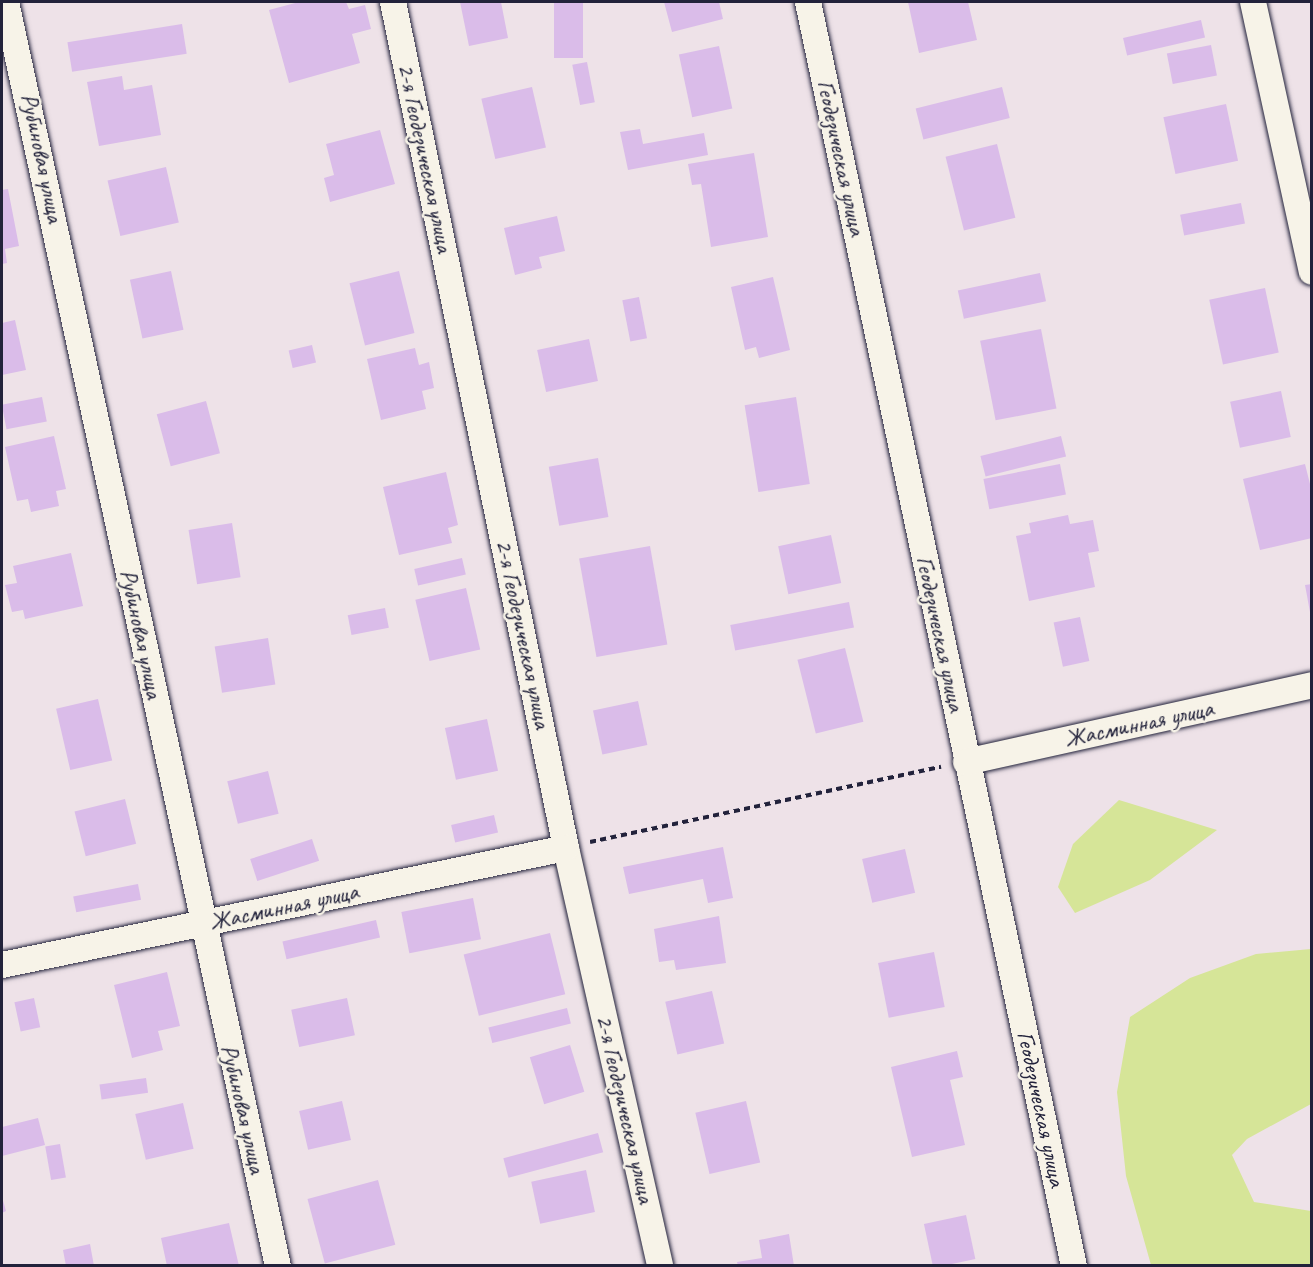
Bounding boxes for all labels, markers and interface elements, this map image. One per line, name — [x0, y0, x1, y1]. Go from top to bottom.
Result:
street label: 2-я Геодезическая улица — [391, 61, 459, 255]
street label: Геодезическая улица — [810, 77, 872, 239]
street label: Рубиновая улица — [14, 90, 70, 226]
street label: 2-я Геодезическая улица — [489, 537, 557, 731]
street label: Геодезическая улица — [909, 553, 971, 715]
street label: Рубиновая улица — [113, 566, 169, 702]
street label: Жасминная улица — [1061, 694, 1217, 754]
street label: Жасминная улица — [206, 877, 362, 937]
street label: 2-я Геодезическая улица — [589, 1012, 661, 1206]
street label: Геодезическая улица — [1010, 1028, 1072, 1190]
street label: Рубиновая улица — [214, 1041, 272, 1177]

